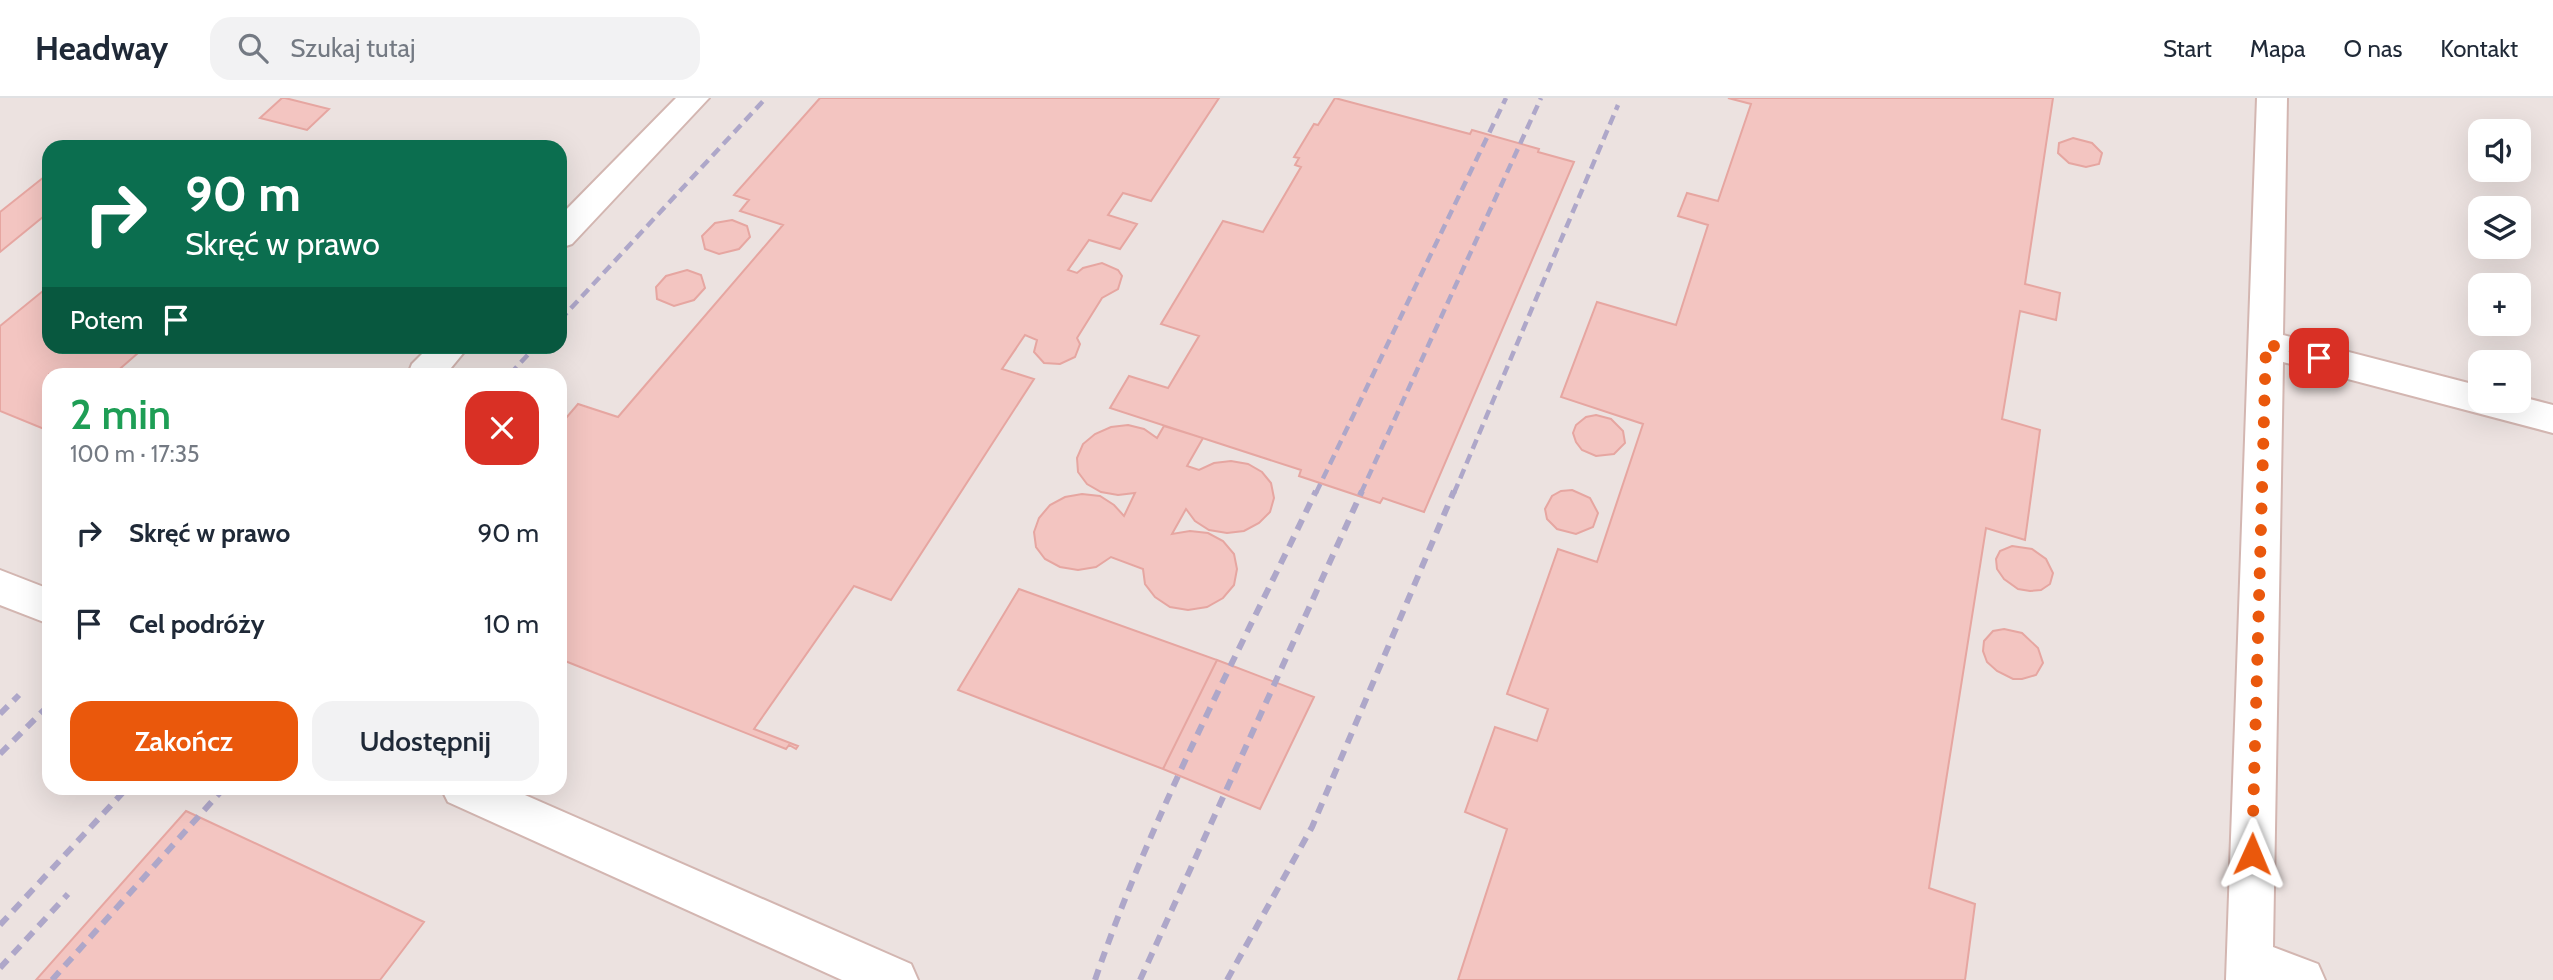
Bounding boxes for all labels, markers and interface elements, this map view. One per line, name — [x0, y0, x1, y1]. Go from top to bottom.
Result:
search box — [210, 17, 700, 80]
text: Headway — [35, 28, 168, 68]
icon: search — [234, 29, 272, 67]
text: Szukaj tutaj — [290, 32, 415, 64]
text: Start — [2163, 34, 2212, 63]
text: Mapa — [2250, 34, 2306, 63]
text: O nas — [2344, 34, 2402, 63]
text: Kontakt — [2440, 34, 2518, 63]
map controls — [2468, 119, 2531, 413]
button: sound — [2468, 119, 2531, 182]
text: 90 m — [185, 164, 301, 223]
icon: right — [70, 168, 161, 259]
button: layers — [2468, 196, 2531, 259]
text: Skręć w prawo — [185, 224, 380, 263]
button: + — [2468, 273, 2531, 336]
icon: arrive — [157, 301, 195, 339]
text: Potem — [70, 304, 143, 336]
pin — [2289, 328, 2349, 388]
icon: arrive — [2300, 339, 2338, 377]
button: − — [2468, 350, 2531, 413]
text: 2 min — [70, 388, 171, 440]
button: close — [465, 391, 539, 465]
text: 100 m · 17:35 — [70, 440, 200, 468]
icon: right — [70, 514, 108, 552]
text: Skręć w prawo — [129, 517, 290, 549]
text: 90 m — [477, 517, 539, 549]
icon: arrive — [70, 605, 108, 643]
text: Cel podróży — [129, 608, 265, 640]
text: 10 m — [484, 608, 539, 640]
button: Zakończ — [70, 701, 298, 781]
button: Udostępnij — [312, 701, 539, 781]
position arrow — [2215, 817, 2289, 891]

